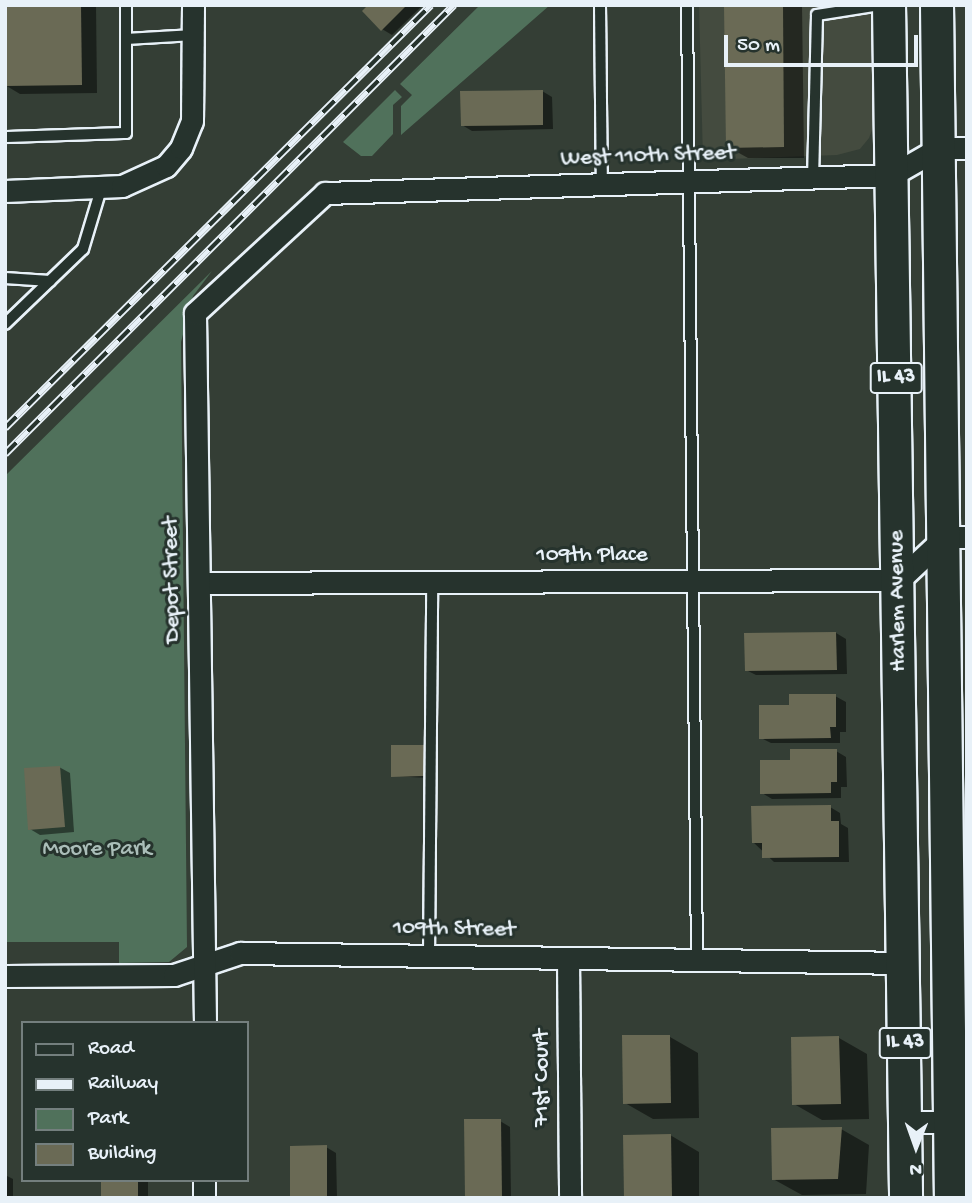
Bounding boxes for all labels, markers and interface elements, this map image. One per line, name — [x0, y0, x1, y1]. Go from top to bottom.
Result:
scale bar — [727, 21, 921, 65]
text: 50 m — [737, 34, 780, 59]
street label: West 110th Street — [560, 140, 736, 174]
road number: IL 43 — [868, 360, 924, 396]
street label: Depot Street — [158, 517, 188, 643]
street label: Harlem Avenue — [884, 530, 914, 672]
street label: 109th Place — [536, 542, 648, 570]
park label: Moore Park — [42, 836, 152, 864]
street label: 109th Street — [393, 915, 515, 945]
legend — [21, 1021, 248, 1182]
road number: IL 43 — [877, 1026, 933, 1060]
street label: 71st Court — [529, 1029, 557, 1127]
text: Road — [88, 1037, 134, 1062]
text: Railway — [88, 1072, 158, 1097]
text: Park — [88, 1107, 128, 1132]
north arrow — [881, 1112, 951, 1182]
text: Building — [88, 1142, 157, 1167]
text: N — [909, 1157, 922, 1180]

